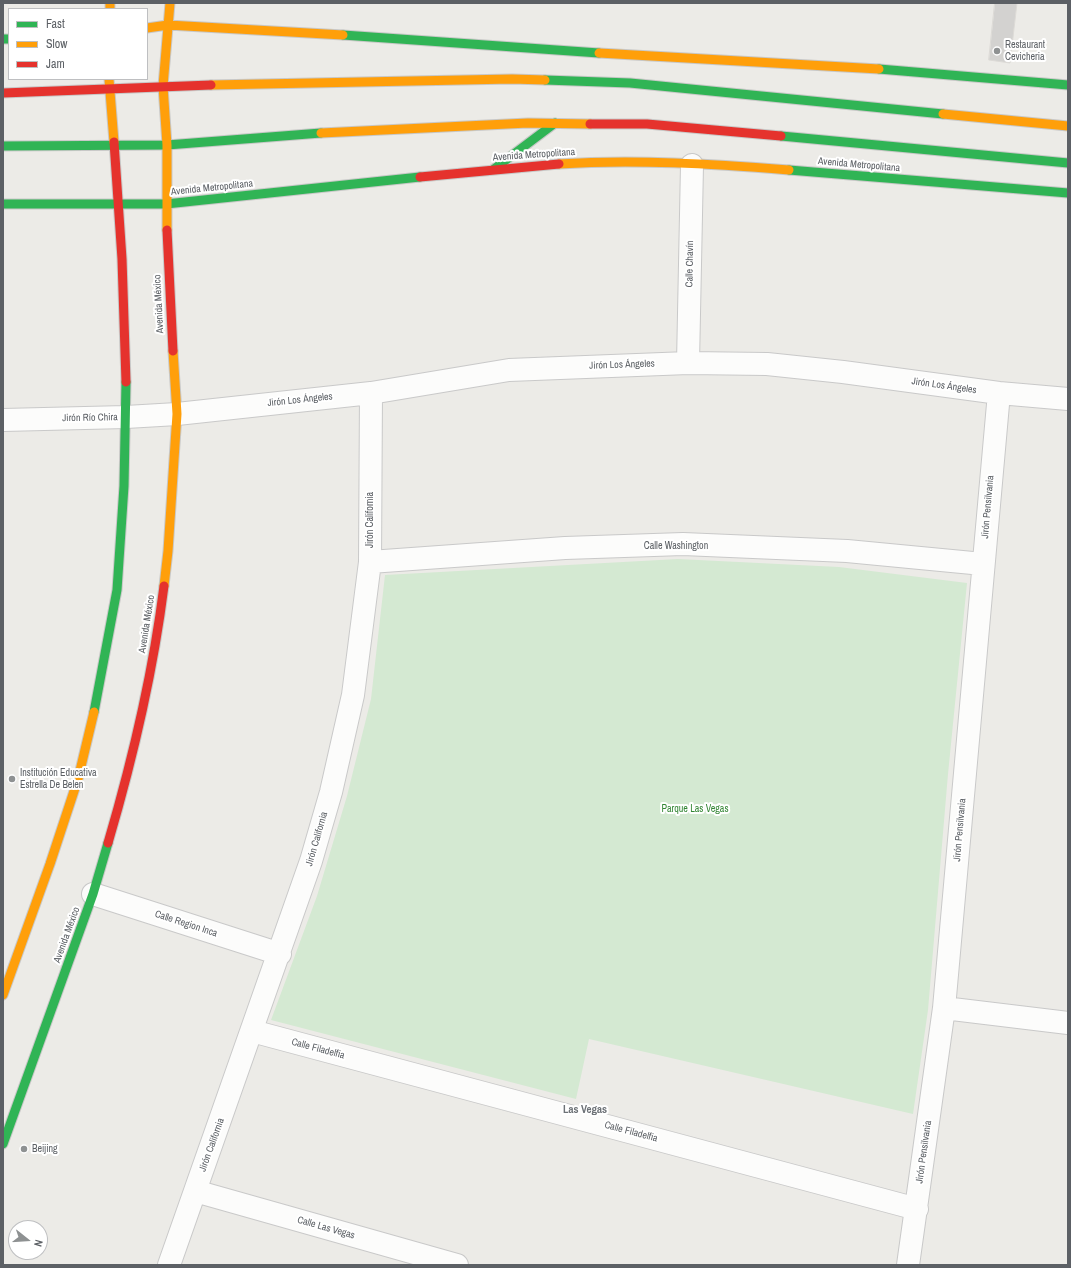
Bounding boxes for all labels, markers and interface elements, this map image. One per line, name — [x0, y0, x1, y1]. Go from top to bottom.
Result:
legend — [8, 8, 148, 80]
text: Fast — [46, 16, 65, 32]
text: Slow — [46, 36, 67, 52]
place label: Restaurant Cevicheria — [1005, 39, 1045, 62]
marker: Restaurant Cevicheria — [992, 46, 1002, 56]
text: Jam — [46, 56, 65, 72]
street label: Avenida Metropolitana — [492, 146, 576, 164]
street label: Avenida Metropolitana — [817, 155, 901, 175]
street label: Avenida Metropolitana — [170, 178, 254, 198]
street label: Calle Chavín — [684, 240, 696, 288]
street label: Avenida México — [151, 274, 167, 334]
street label: Jirón Los Ángeles — [589, 358, 655, 372]
street label: Jirón Los Ángeles — [911, 375, 977, 397]
street label: Jirón Los Ángeles — [267, 391, 333, 409]
street label: Jirón Río Chira — [62, 412, 118, 424]
street label: Jirón Pensilvania — [979, 475, 997, 539]
street label: Jirón California — [364, 492, 376, 548]
street label: Calle Washington — [644, 540, 708, 552]
street label: Avenida México — [136, 594, 158, 654]
place label: Institución Educativa Estrella De Belen — [20, 767, 97, 790]
marker: Institución Educativa Estrella De Belen — [7, 774, 17, 784]
street label: Jirón Pensilvania — [951, 798, 969, 862]
park label: Parque Las Vegas — [661, 803, 729, 815]
street label: Jirón California — [304, 810, 330, 868]
street label: Avenida México — [51, 905, 83, 965]
street label: Calle Region Inca — [153, 908, 219, 940]
street label: Calle Filadelfia — [290, 1036, 346, 1062]
district label: Las Vegas — [563, 1103, 607, 1117]
street label: Jirón California — [197, 1117, 227, 1173]
street label: Calle Filadelfia — [603, 1119, 659, 1145]
street label: Jirón Pensilvania — [914, 1120, 934, 1184]
place label: Beijing — [32, 1143, 58, 1155]
marker: Beijing — [19, 1144, 29, 1154]
street label: Calle Las Vegas — [296, 1214, 356, 1242]
north arrow — [8, 1220, 48, 1260]
text: N — [31, 1238, 46, 1248]

